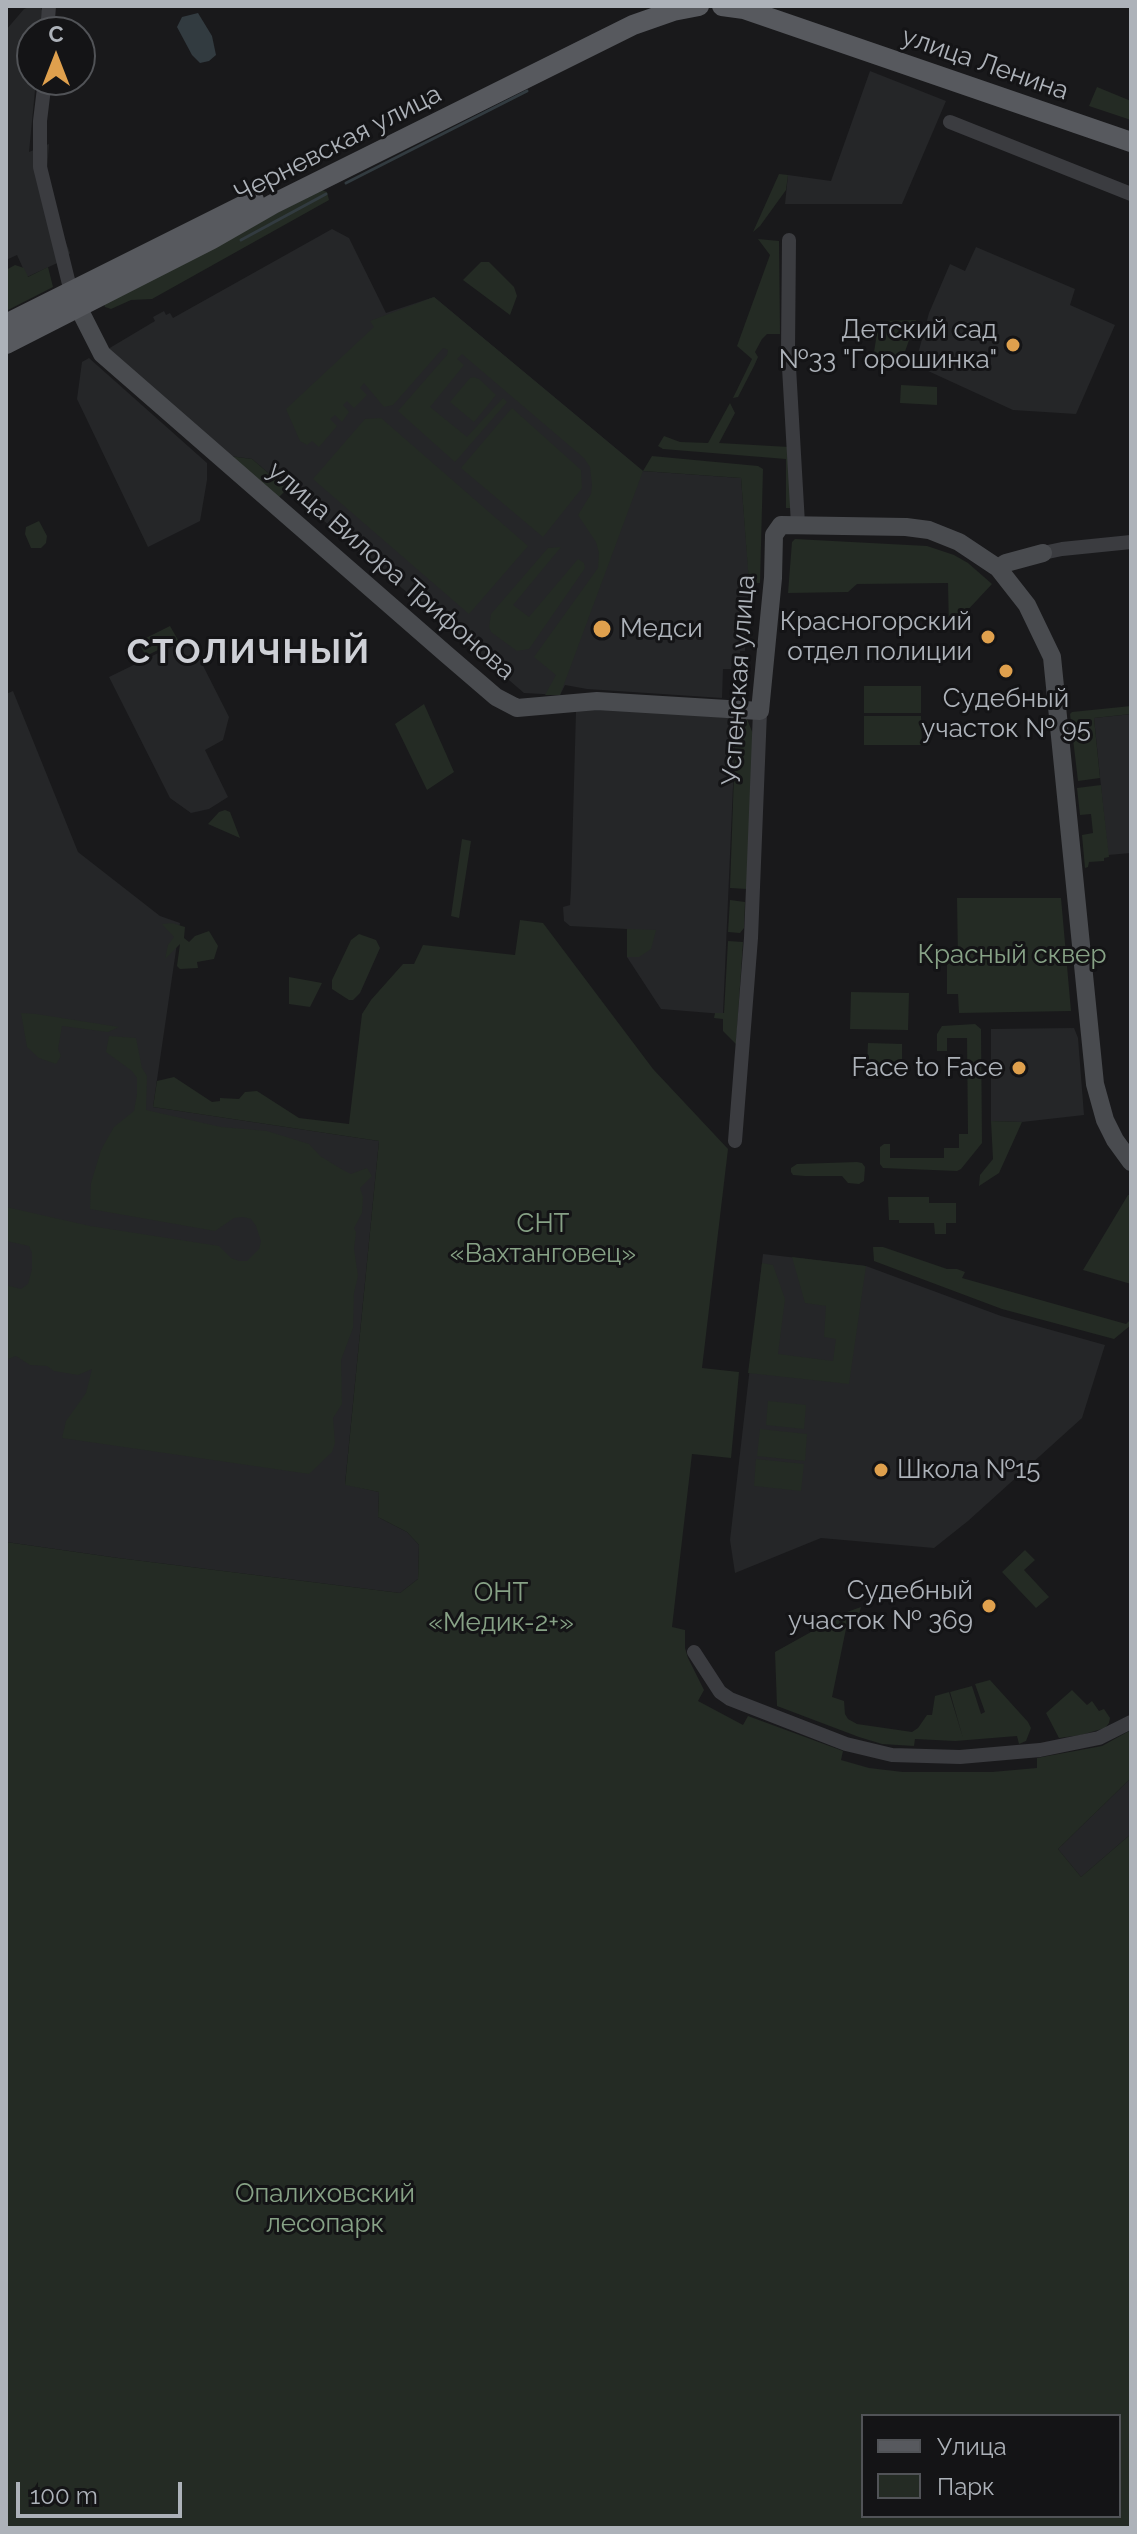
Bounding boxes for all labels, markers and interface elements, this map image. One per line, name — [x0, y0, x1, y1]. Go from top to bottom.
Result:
north arrow — [16, 16, 96, 96]
text: С — [48, 21, 64, 47]
street label: улица Ленина — [898, 21, 1072, 107]
street label: Черневская улица — [229, 78, 447, 210]
place label: Детский сад №33 "Горошинка" — [779, 314, 997, 376]
marker: Детский сад №33 "Горошинка" — [1004, 336, 1022, 354]
street label: улица Вилора Трифонова — [261, 455, 521, 687]
street label: Успенская улица — [716, 574, 762, 786]
place label: Красногорский отдел полиции — [780, 606, 972, 668]
place label: Медси — [620, 613, 703, 645]
marker: Медси — [591, 618, 613, 640]
marker: Красногорский отдел полиции — [979, 628, 997, 646]
district label: СТОЛИЧНЫЙ — [127, 633, 371, 673]
marker: Судебный участок № 95 — [997, 662, 1015, 680]
place label: Судебный участок № 95 — [921, 683, 1091, 744]
park label: Красный сквер — [918, 939, 1106, 971]
place label: Face to Face — [851, 1052, 1003, 1084]
marker: Face to Face — [1010, 1059, 1028, 1077]
park label: СНТ «Вахтанговец» — [450, 1208, 636, 1270]
place label: Школа №15 — [897, 1454, 1041, 1486]
marker: Школа №15 — [872, 1461, 890, 1479]
place label: Судебный участок № 369 — [788, 1575, 973, 1636]
park label: ОНТ «Медик-2+» — [428, 1577, 574, 1638]
marker: Судебный участок № 369 — [980, 1597, 998, 1615]
park label: Опалиховский лесопарк — [235, 2178, 415, 2240]
legend — [861, 2414, 1121, 2518]
text: Улица — [937, 2432, 1007, 2461]
scale bar — [20, 2466, 186, 2516]
text: Парк — [937, 2472, 995, 2501]
text: 100 m — [30, 2481, 98, 2510]

